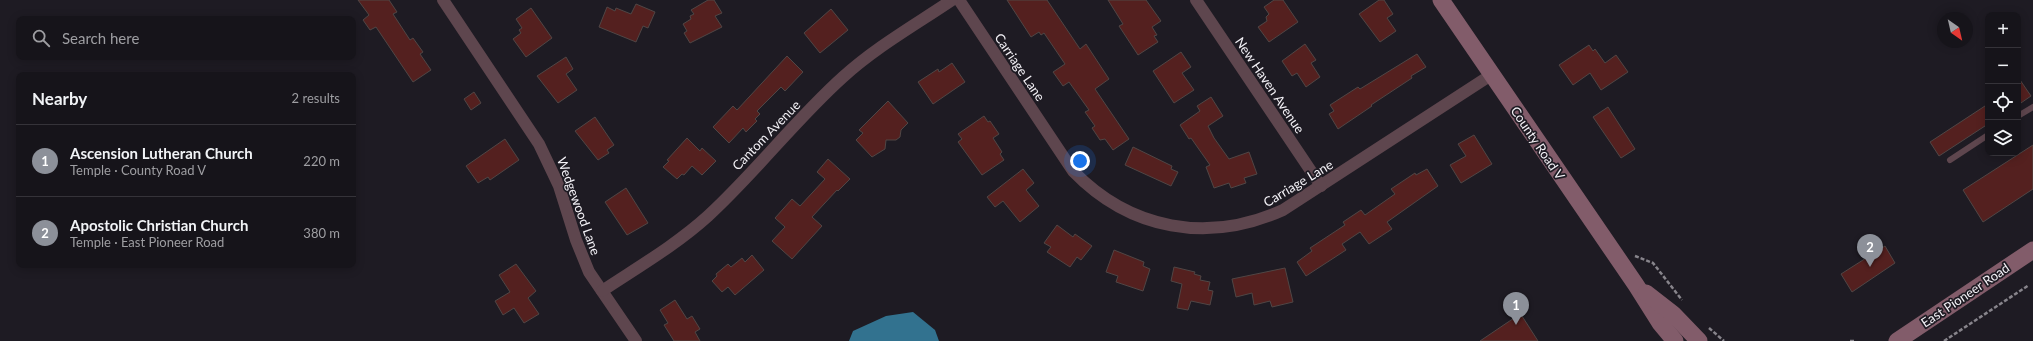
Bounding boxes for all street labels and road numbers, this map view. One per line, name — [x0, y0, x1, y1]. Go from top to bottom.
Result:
street label: Carriage Lane — [991, 30, 1049, 104]
street label: New Haven Avenue — [1232, 34, 1308, 136]
street label: Cantom Avenue — [729, 97, 803, 173]
street label: County Road V — [1508, 103, 1569, 183]
street label: Wedgewood Lane — [554, 155, 604, 257]
street label: Carriage Lane — [1260, 156, 1336, 210]
street label: East Pioneer Road — [1918, 259, 2012, 331]

